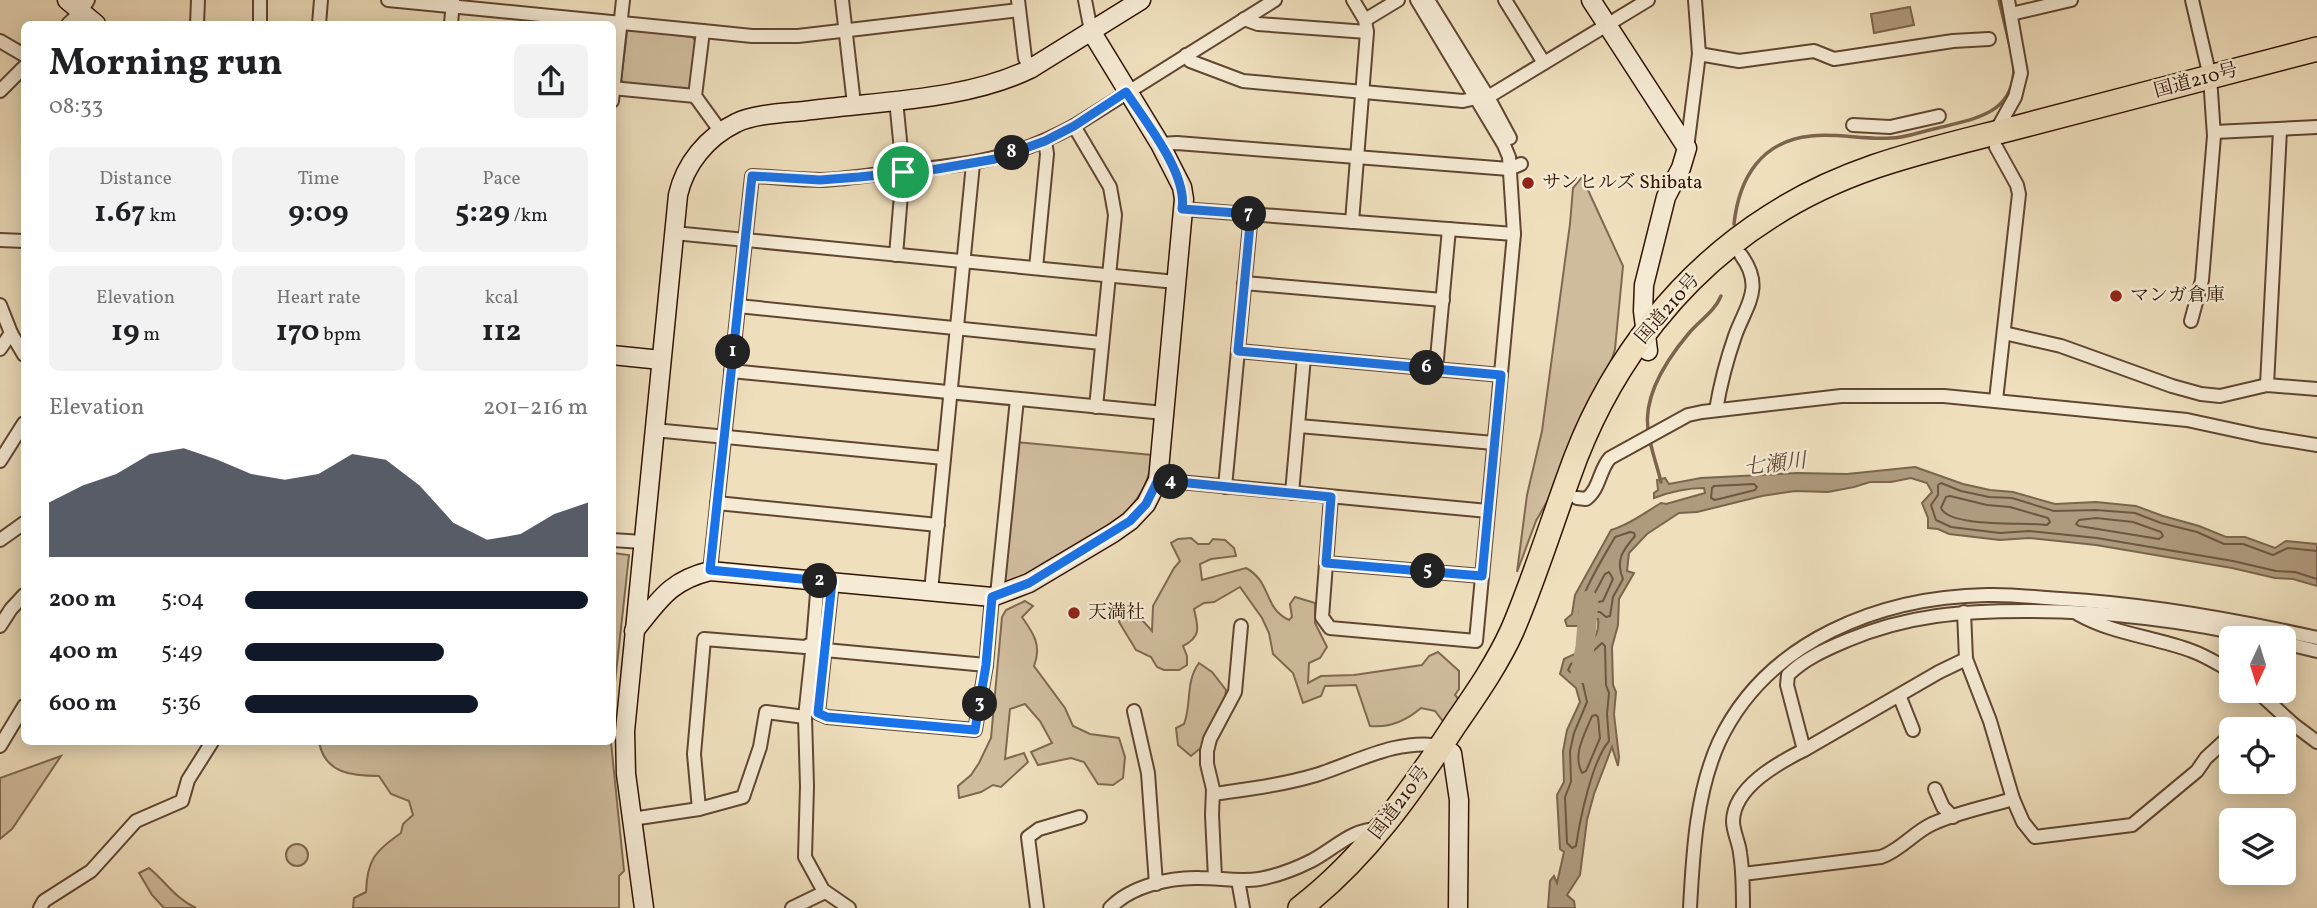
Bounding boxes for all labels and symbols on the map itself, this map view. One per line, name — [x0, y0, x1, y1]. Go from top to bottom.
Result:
street label: 国道210号 — [2151, 57, 2241, 105]
pin: 8 — [995, 136, 1030, 170]
pin — [873, 142, 933, 202]
place label: サンヒルズ Shibata — [1542, 170, 1703, 196]
marker: サンヒルズ Shibata — [1520, 175, 1536, 191]
pin: 7 — [1232, 196, 1266, 232]
street label: 国道210号 — [1630, 268, 1706, 350]
place label: マンガ倉庫 — [2130, 283, 2225, 309]
marker: マンガ倉庫 — [2108, 288, 2124, 304]
pin: 1 — [716, 334, 750, 370]
pin: 6 — [1410, 350, 1444, 386]
water label: 七瀬川 — [1742, 447, 1810, 483]
pin: 4 — [1154, 464, 1188, 500]
pin: 5 — [1410, 554, 1446, 588]
pin: 2 — [802, 564, 838, 598]
place label: 天満社 — [1088, 600, 1145, 626]
marker: 天満社 — [1066, 605, 1082, 621]
north arrow — [2219, 626, 2296, 704]
pin: 3 — [962, 686, 998, 722]
street label: 国道210号 — [1364, 761, 1436, 845]

